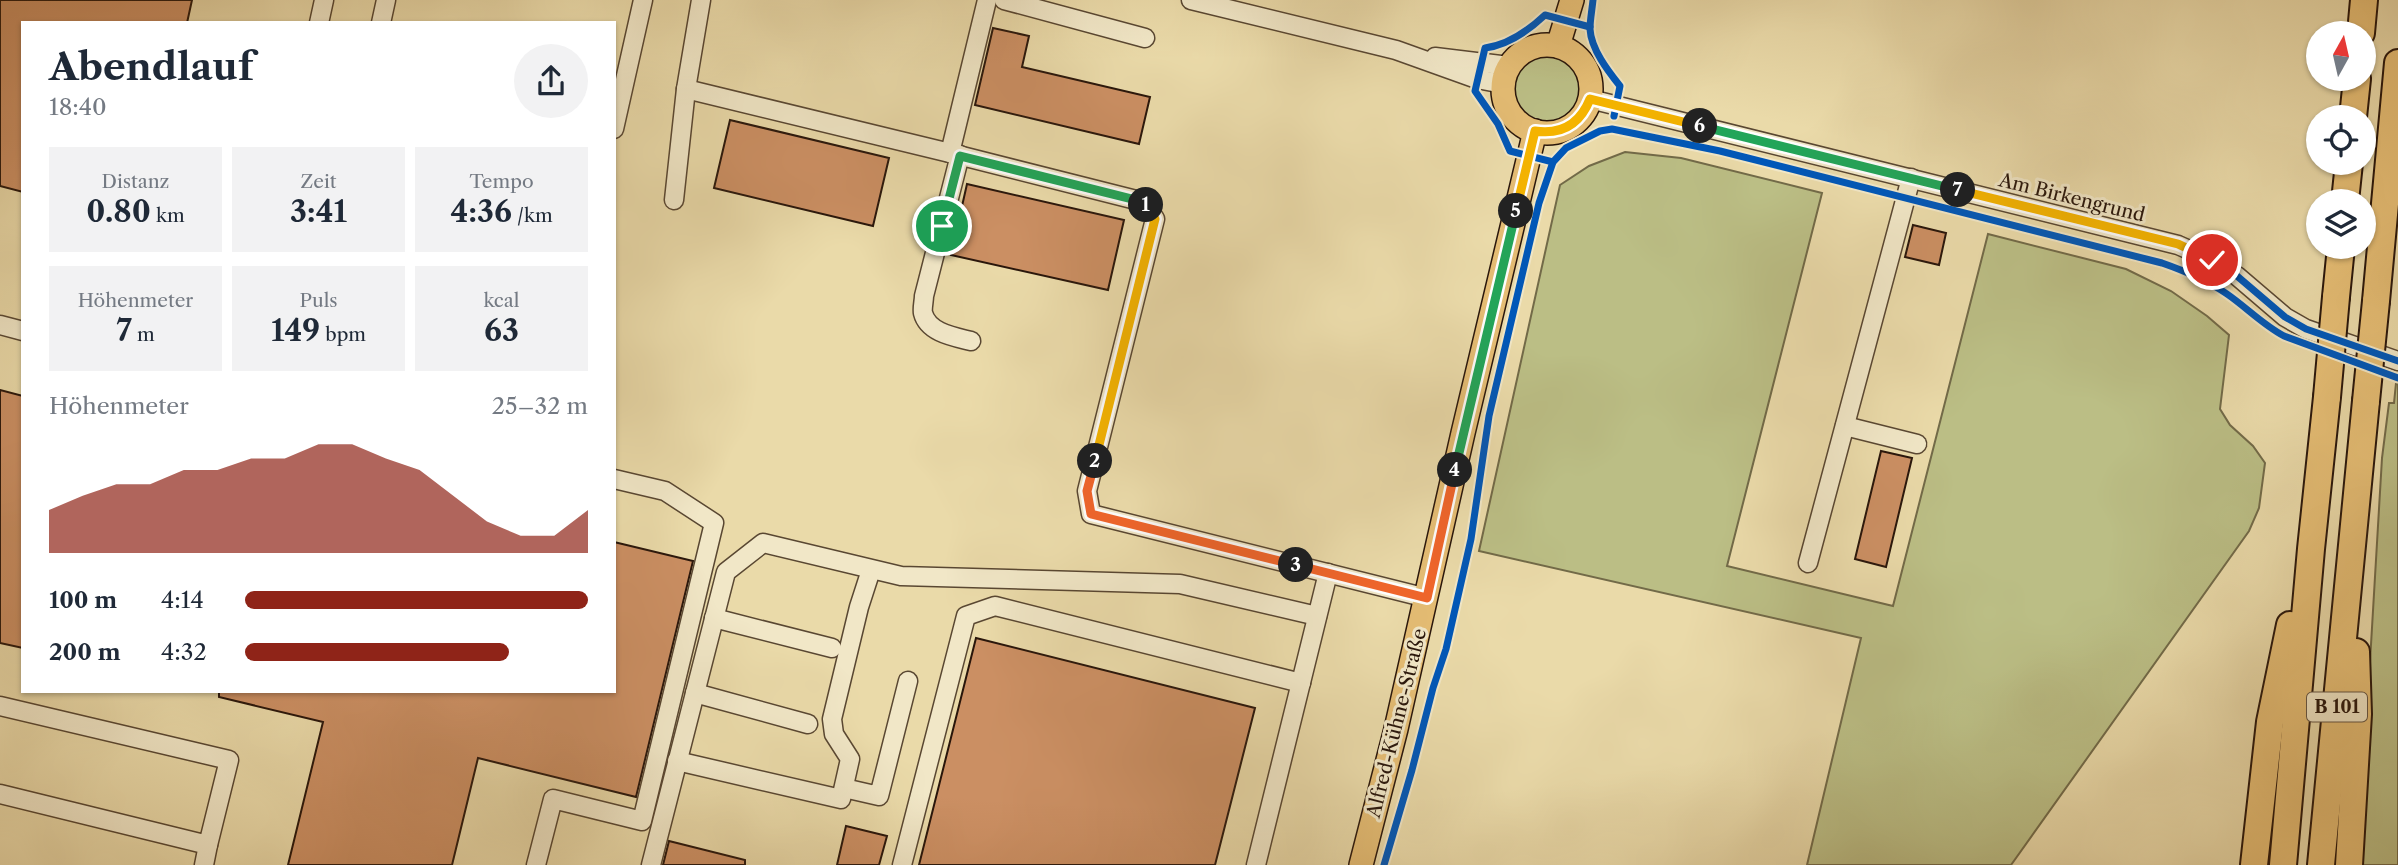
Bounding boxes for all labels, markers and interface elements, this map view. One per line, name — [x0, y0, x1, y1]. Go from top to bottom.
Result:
north arrow — [2306, 21, 2376, 91]
map controls — [2306, 21, 2376, 259]
text: Abendlauf — [49, 43, 254, 90]
button: share — [514, 44, 588, 118]
text: 18:40 — [49, 93, 107, 121]
button: locate — [2306, 105, 2376, 175]
pin: 6 — [1682, 108, 1718, 144]
text: 6 — [1694, 114, 1705, 137]
street label: Am Birkengrund — [1995, 168, 2148, 227]
text: Distanz — [102, 170, 169, 193]
text: Zeit — [301, 170, 337, 193]
text: Tempo — [469, 170, 534, 193]
pin: 7 — [1940, 172, 1976, 208]
text: 7 — [1953, 178, 1962, 201]
pin: 1 — [1128, 188, 1164, 222]
button: layers — [2306, 189, 2376, 259]
text: 0.80 — [86, 193, 151, 230]
text: 3:41 — [290, 193, 347, 230]
text: 4:36 — [450, 193, 512, 230]
text: 1 — [1141, 193, 1150, 216]
pin: 5 — [1498, 194, 1534, 228]
pin — [912, 196, 972, 256]
text: 5 — [1510, 199, 1521, 222]
text: km — [151, 204, 185, 227]
text: /km — [512, 204, 553, 227]
icon: arrive — [923, 207, 961, 245]
pin — [2182, 230, 2242, 290]
icon: check — [2193, 241, 2231, 279]
text: Höhenmeter — [78, 289, 193, 312]
text: Puls — [299, 289, 338, 312]
text: kcal — [484, 289, 519, 312]
text: 7 — [116, 312, 132, 349]
text: 149 — [271, 312, 320, 349]
text: 63 — [484, 312, 519, 349]
text: m — [132, 323, 155, 346]
text: bpm — [320, 323, 366, 346]
text: Höhenmeter — [49, 392, 189, 420]
text: 25–32 m — [492, 392, 588, 420]
pin: 2 — [1078, 444, 1112, 478]
text: 2 — [1089, 449, 1100, 472]
pin: 4 — [1438, 452, 1472, 488]
text: 4 — [1449, 458, 1460, 481]
pin: 3 — [1278, 548, 1314, 582]
text: 3 — [1290, 553, 1301, 576]
text: 100 m — [49, 586, 117, 614]
text: 4:14 — [161, 586, 204, 614]
street label: Alfred-Kühne-Straße — [1362, 626, 1431, 821]
text: 200 m — [49, 638, 121, 666]
text: 4:32 — [161, 638, 207, 666]
road number: B 101 — [2307, 692, 2367, 722]

